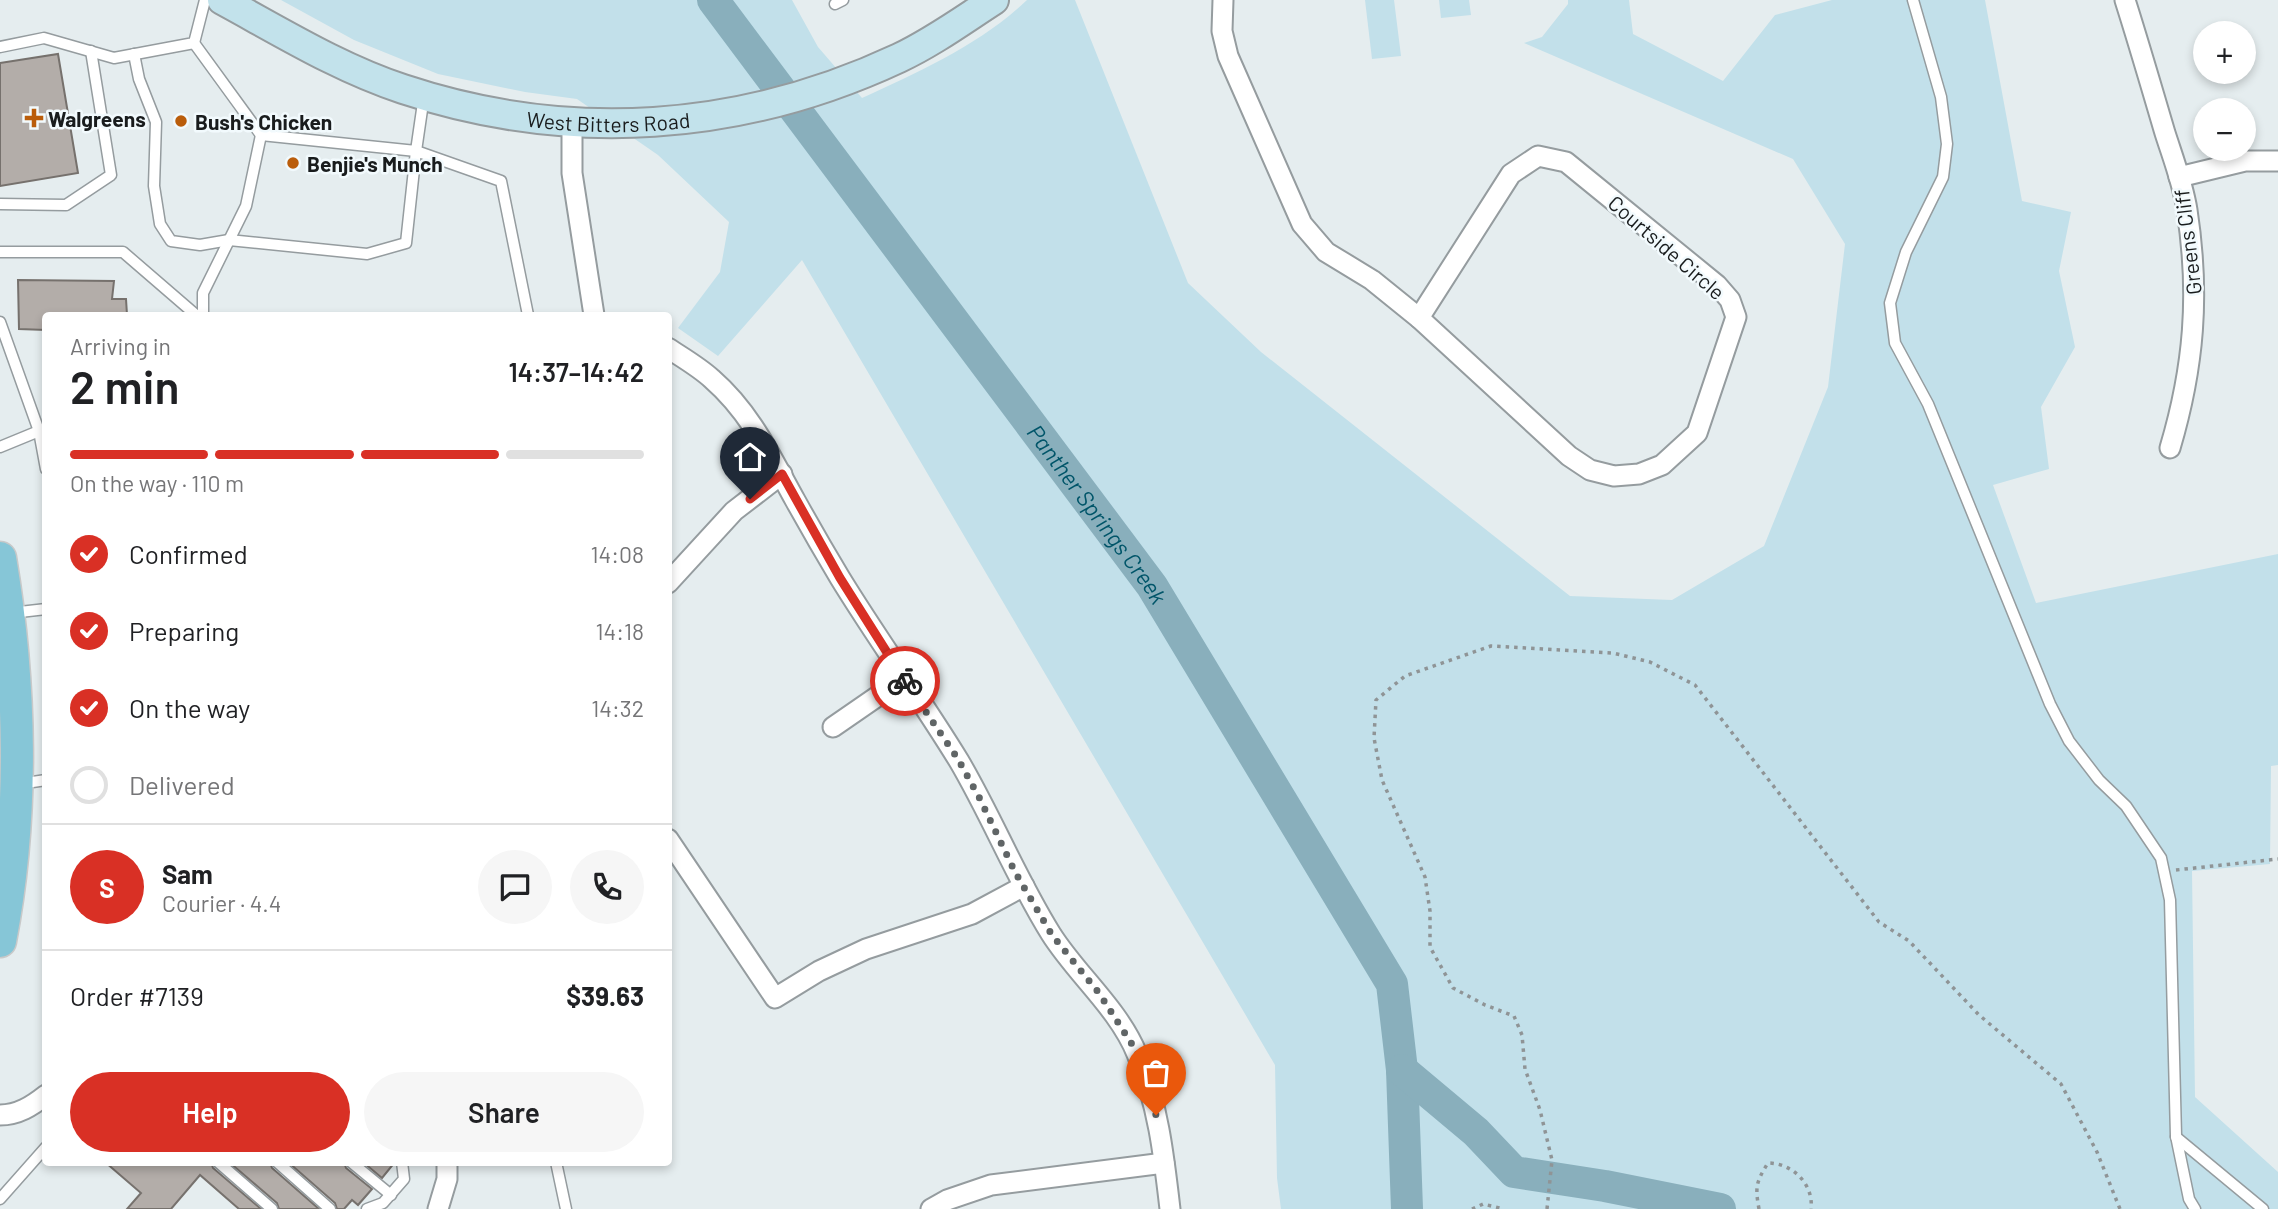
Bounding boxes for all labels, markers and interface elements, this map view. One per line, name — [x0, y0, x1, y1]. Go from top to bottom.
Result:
map controls — [2193, 21, 2256, 161]
button: + — [2193, 21, 2256, 84]
button: − — [2193, 98, 2256, 161]
street label: West Bitters Road — [525, 105, 691, 136]
place label: Walgreens — [48, 106, 146, 131]
place label: Bush's Chicken — [195, 109, 332, 134]
marker: Walgreens — [26, 110, 42, 126]
marker: Bush's Chicken — [173, 113, 189, 129]
place label: Benjie's Munch — [307, 151, 443, 176]
marker: Benjie's Munch — [285, 155, 301, 171]
street label: Greens Cliff — [2168, 188, 2206, 296]
street label: Courtside Circle — [1604, 190, 1730, 304]
text: Arriving in — [70, 332, 171, 360]
text: 14:37–14:42 — [509, 356, 644, 387]
text: 2 min — [70, 358, 179, 413]
water label: Panther Springs Creek — [1022, 419, 1173, 609]
pin — [720, 427, 780, 499]
icon: home — [731, 438, 769, 476]
text: On the way · 110 m — [70, 469, 244, 497]
icon: check — [70, 535, 108, 573]
text: Confirmed — [129, 538, 248, 569]
text: 14:08 — [591, 540, 644, 568]
icon: check — [70, 612, 108, 650]
text: Preparing — [129, 615, 239, 646]
text: 14:18 — [595, 617, 644, 645]
courier — [870, 646, 940, 716]
icon: bike — [886, 662, 924, 700]
icon: check — [70, 689, 108, 727]
text: On the way — [129, 692, 250, 723]
text: 14:32 — [591, 694, 644, 722]
text: Delivered — [129, 769, 235, 800]
button: chat — [478, 850, 552, 924]
button: phone — [570, 850, 644, 924]
text: Sam — [162, 858, 213, 889]
text: S — [99, 872, 115, 903]
text: Courier · 4.4 — [162, 889, 281, 917]
text: Order #7139 — [70, 980, 204, 1011]
text: $39.63 — [566, 980, 644, 1011]
pin — [1126, 1043, 1186, 1115]
icon: bag — [1137, 1054, 1175, 1092]
button: Help — [70, 1072, 350, 1152]
button: Share — [364, 1072, 644, 1152]

